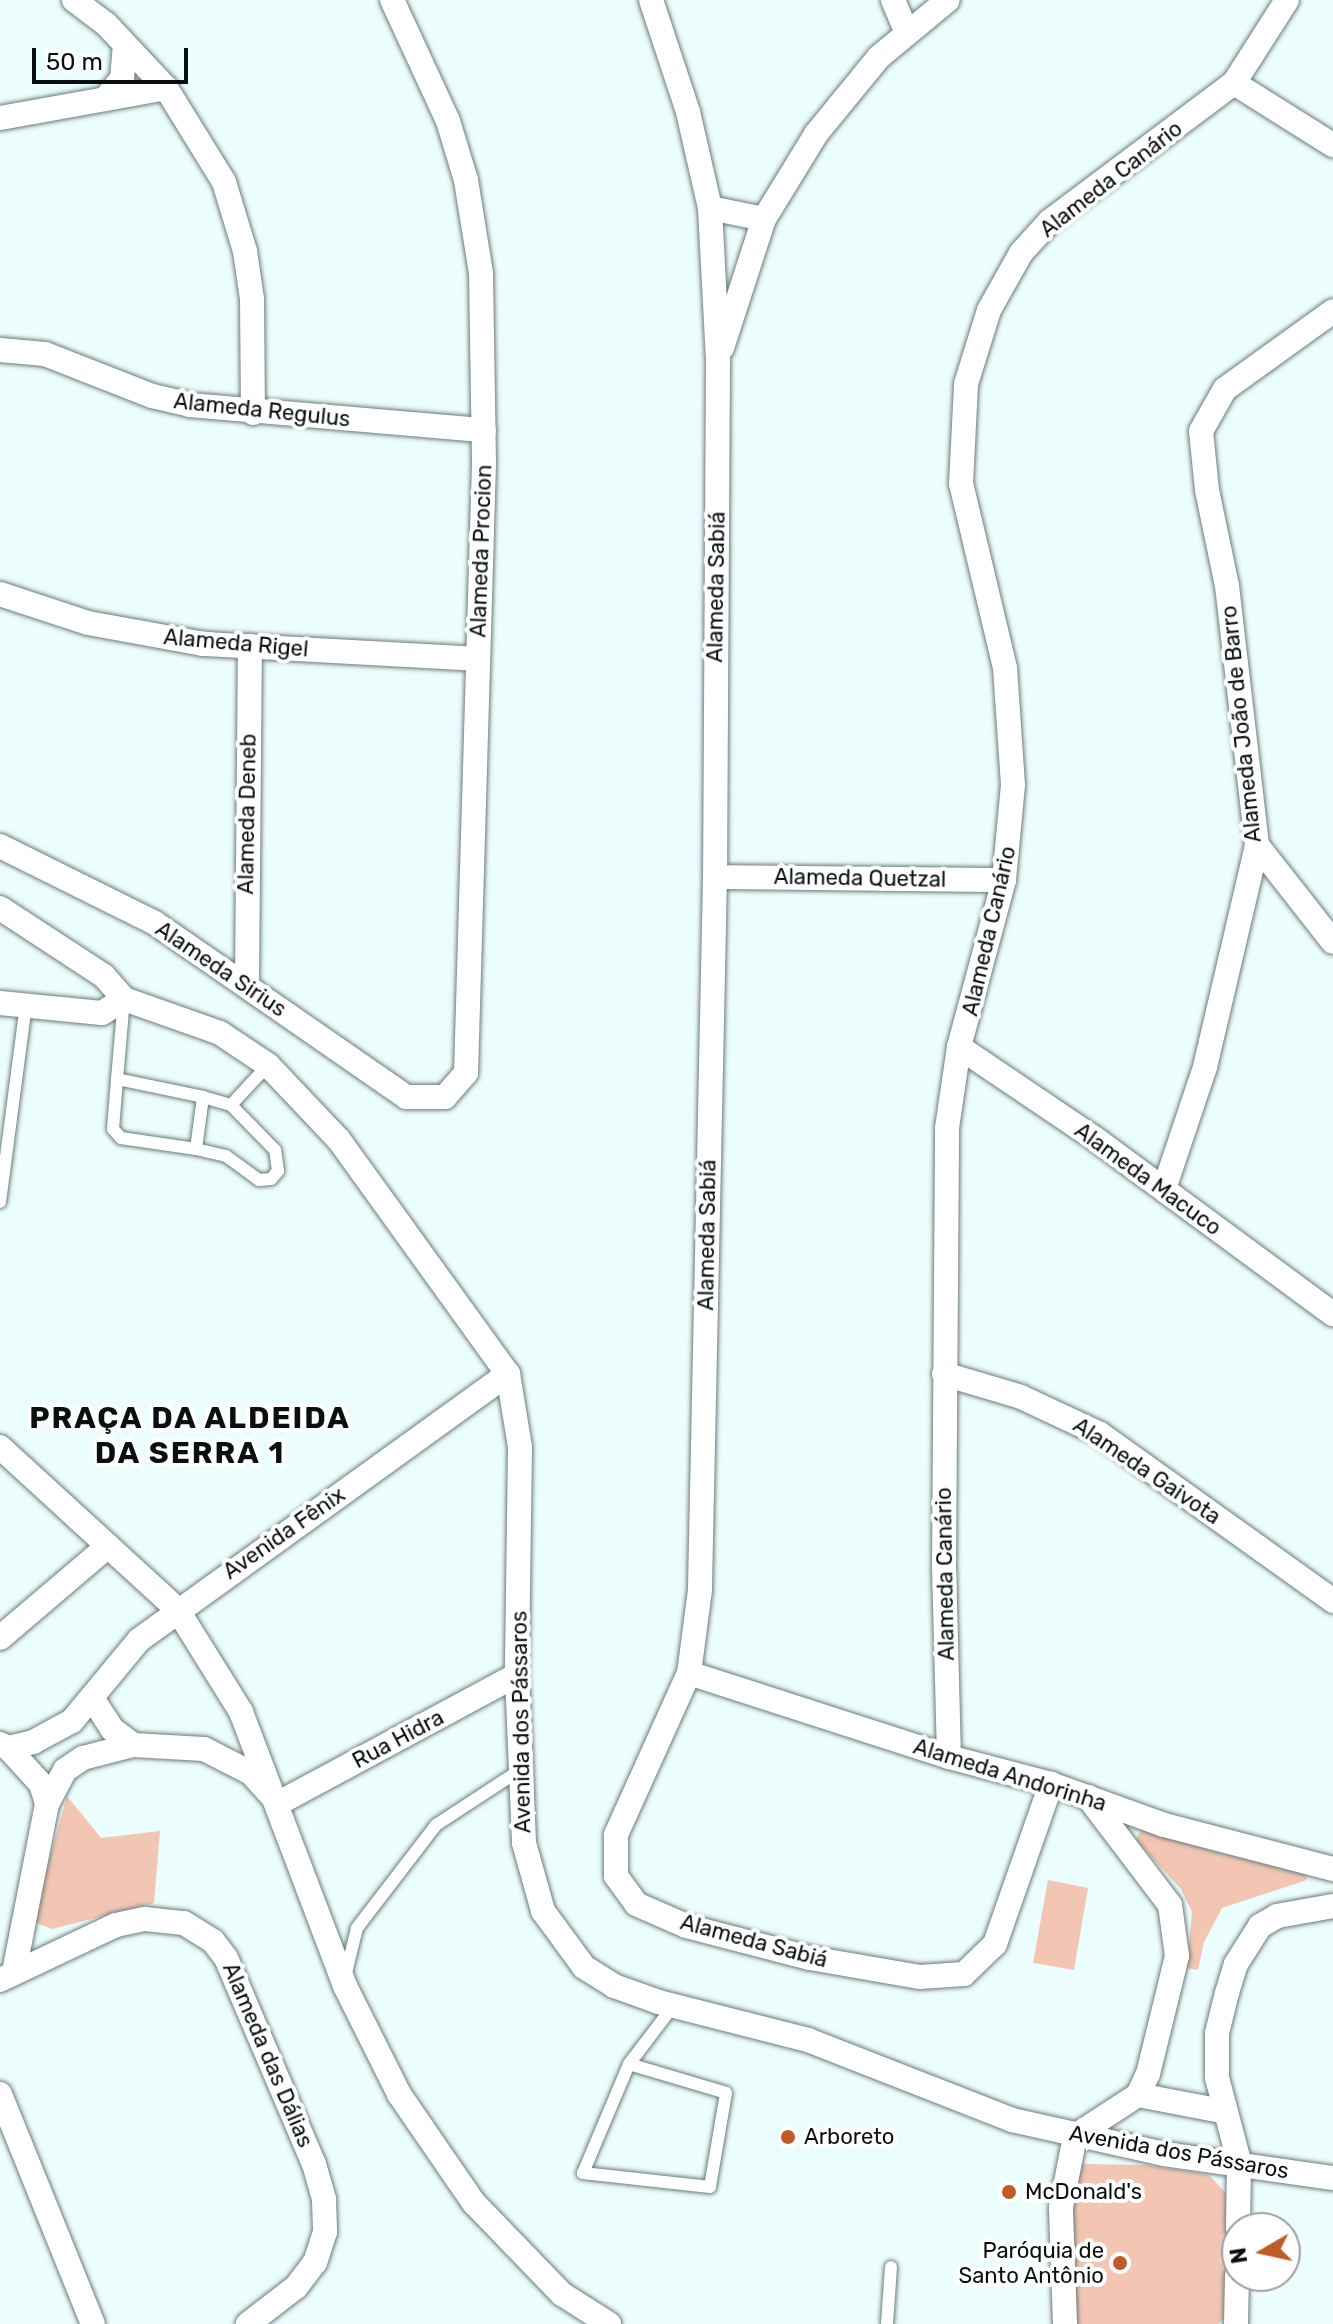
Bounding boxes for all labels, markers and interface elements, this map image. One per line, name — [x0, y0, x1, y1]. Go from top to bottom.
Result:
scale bar — [36, 32, 192, 82]
text: 50 m — [46, 48, 103, 76]
street label: Alameda Canário — [1035, 115, 1187, 243]
street label: Alameda Regulus — [172, 388, 352, 432]
street label: Alameda Procion — [465, 464, 497, 638]
street label: Alameda Sabiá — [701, 511, 731, 663]
street label: Alameda João de Barro — [1215, 604, 1267, 844]
street label: Alameda Rigel — [162, 624, 310, 662]
street label: Alameda Deneb — [232, 733, 262, 895]
street label: Alameda Canário — [957, 844, 1021, 1018]
street label: Alameda Quetzal — [774, 863, 946, 893]
street label: Alameda Sirius — [151, 916, 291, 1022]
street label: Alameda Macuco — [1070, 1117, 1226, 1241]
street label: Alameda Sabiá — [692, 1159, 722, 1311]
district label: PRAÇA DA ALDEIDA DA SERRA 1 — [28, 1400, 352, 1470]
street label: Alameda Gaivota — [1068, 1412, 1226, 1530]
street label: Avenida Fênix — [218, 1481, 350, 1585]
street label: Alameda Canário — [930, 1487, 960, 1661]
street label: Avenida dos Pássaros — [506, 1611, 536, 1833]
street label: Rua Hidra — [348, 1704, 448, 1774]
street label: Alameda Andorinha — [910, 1733, 1110, 1817]
street label: Alameda Sabiá — [678, 1909, 830, 1973]
street label: Alameda das Dálias — [217, 1959, 319, 2151]
street label: Avenida dos Pássaros — [1067, 2120, 1291, 2184]
place label: Arboreto — [804, 2124, 894, 2150]
marker: Arboreto — [779, 2128, 797, 2146]
place label: McDonald's — [1025, 2179, 1142, 2205]
marker: McDonald's — [1000, 2183, 1018, 2201]
north arrow — [1221, 2212, 1301, 2292]
place label: Paróquia de Santo Antônio — [958, 2237, 1104, 2288]
text: N — [1224, 2246, 1253, 2265]
marker: Paróquia de Santo Antônio — [1111, 2254, 1129, 2272]

